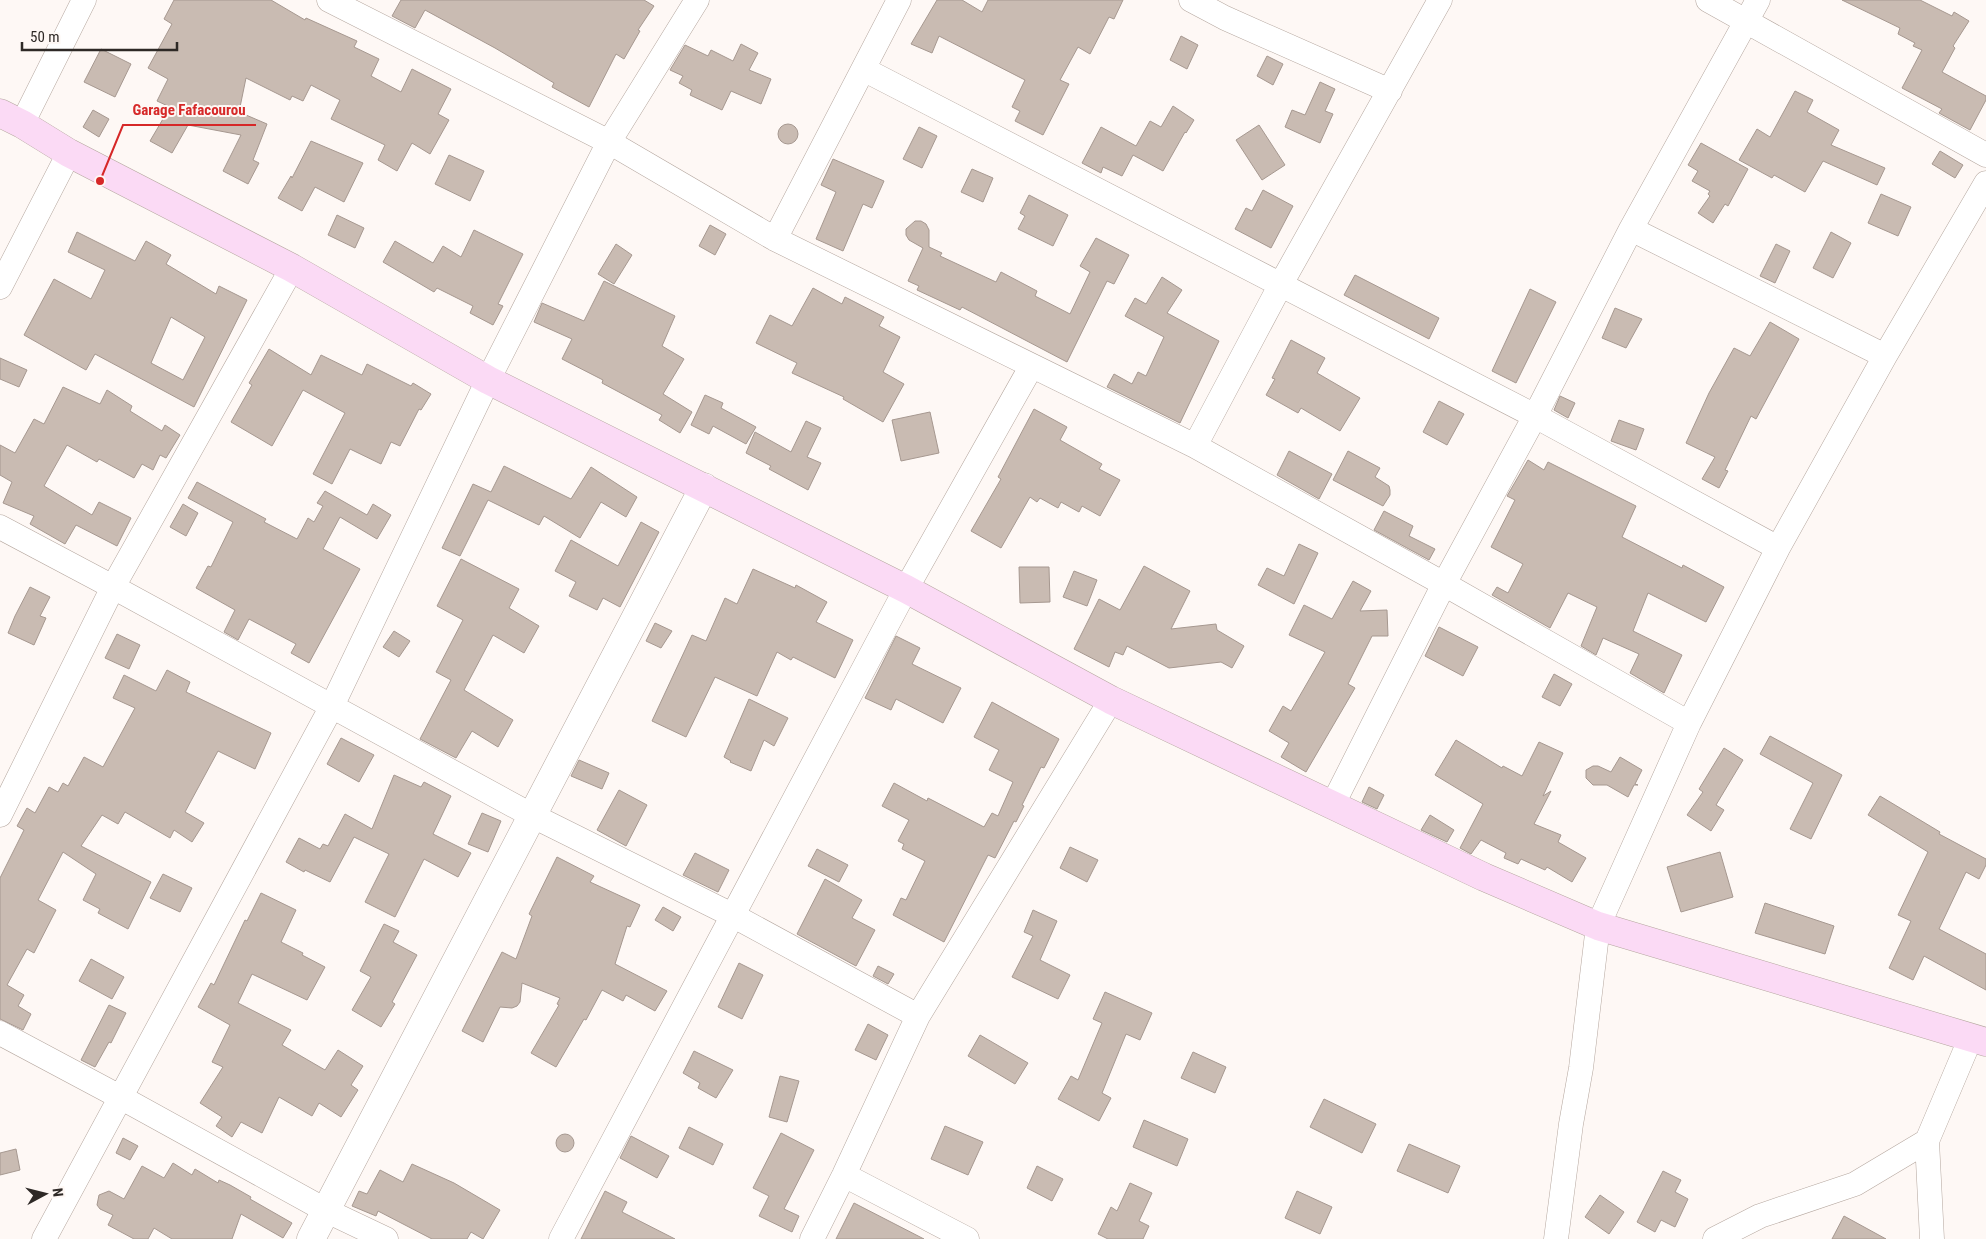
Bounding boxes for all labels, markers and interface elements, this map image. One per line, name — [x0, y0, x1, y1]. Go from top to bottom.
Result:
scale bar — [22, 20, 178, 52]
text: 50 m — [30, 28, 60, 46]
callout: Garage Fafacourou — [123, 95, 256, 125]
text: Garage Fafacourou — [132, 101, 246, 119]
north arrow — [20, 1169, 70, 1219]
text: N — [49, 1187, 66, 1198]

